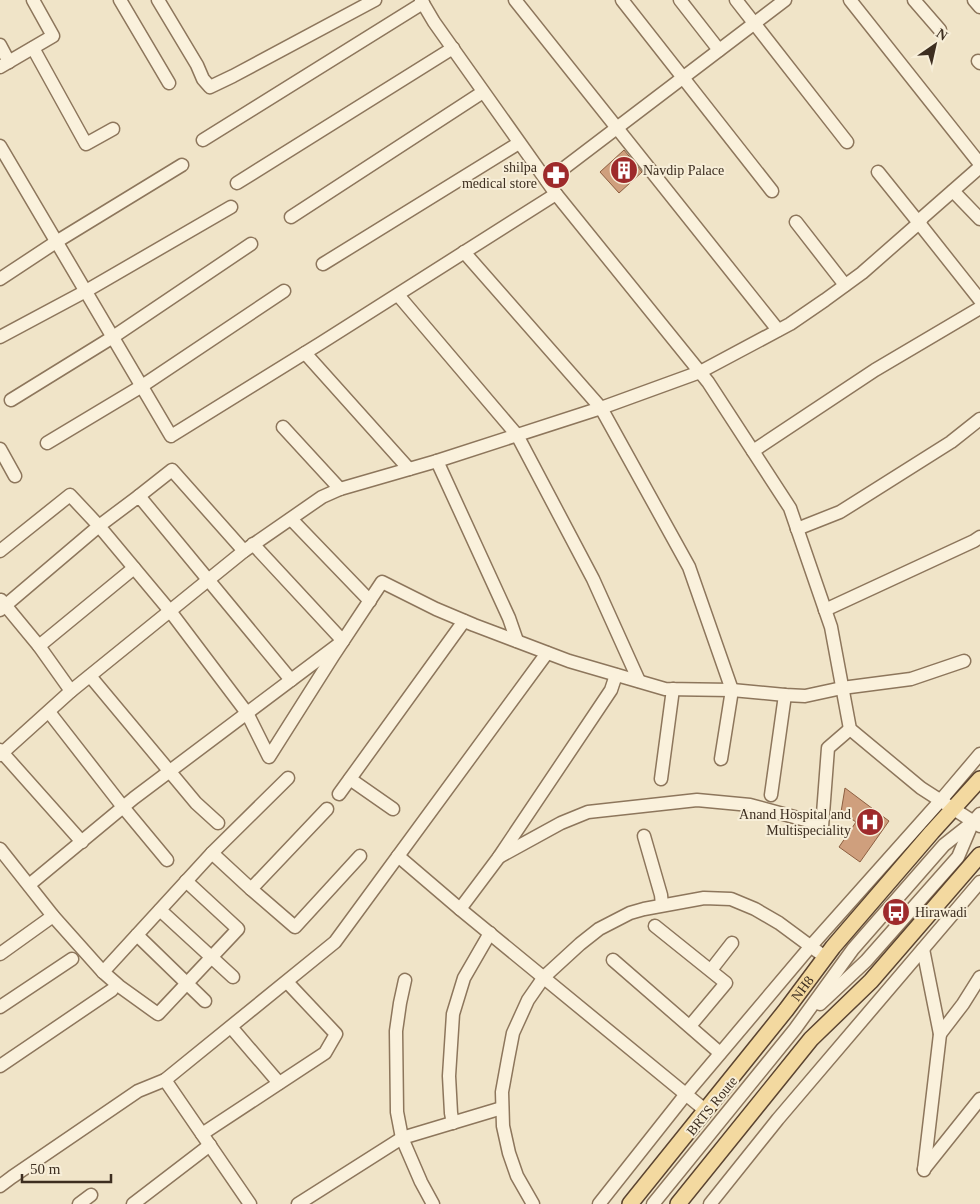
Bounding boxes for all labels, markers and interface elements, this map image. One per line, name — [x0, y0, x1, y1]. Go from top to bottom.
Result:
north arrow — [910, 20, 960, 70]
text: N — [934, 26, 950, 44]
building icon: Navdip Palace — [609, 155, 639, 185]
place label: shilpa medical store — [462, 160, 538, 191]
pharmacy icon: shilpa medical store — [541, 160, 571, 190]
place label: Navdip Palace — [643, 163, 724, 178]
place label: Anand Hospital and Multispeciality — [739, 807, 851, 838]
hospital icon: Anand Hospital and Multispeciality — [855, 807, 885, 837]
bus stop icon: Hirawadi — [881, 897, 911, 927]
place label: Hirawadi — [915, 905, 967, 920]
street label: NH8 — [788, 973, 816, 1004]
street label: BRTS Route — [684, 1074, 740, 1138]
scale bar — [22, 1152, 111, 1184]
text: 50 m — [30, 1161, 61, 1177]

